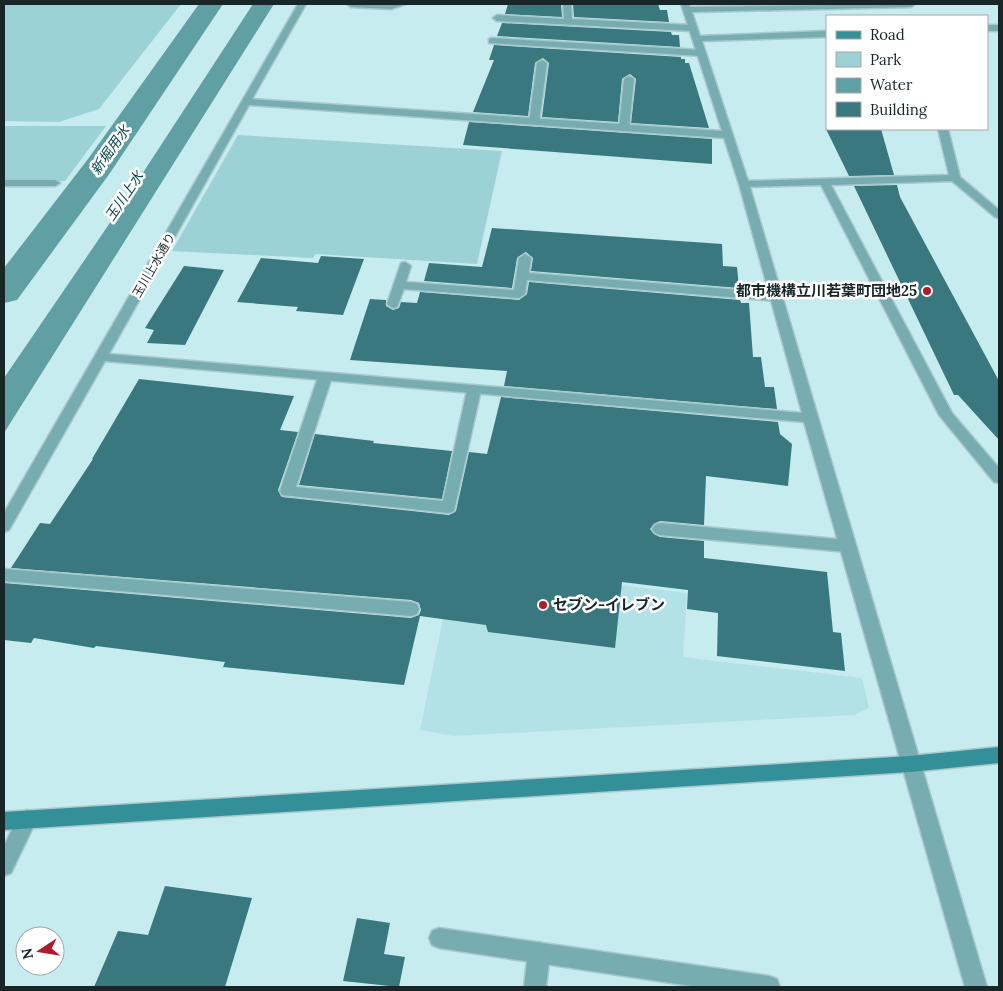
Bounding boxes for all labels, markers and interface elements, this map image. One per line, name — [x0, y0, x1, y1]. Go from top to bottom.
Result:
legend — [826, 15, 988, 130]
text: Road — [870, 25, 905, 44]
text: Park — [870, 50, 901, 69]
text: Water — [870, 75, 913, 94]
text: Building — [870, 100, 928, 119]
water label: 新堀用水 — [87, 120, 135, 178]
water label: 玉川上水 — [101, 166, 148, 224]
street label: 玉川上水通り — [129, 230, 178, 300]
place label: 都市機構立川若葉町団地25 — [736, 281, 917, 300]
marker: 都市機構立川若葉町団地25 — [921, 285, 933, 297]
place label: セブン-イレブン — [553, 595, 665, 614]
marker: セブン-イレブン — [537, 599, 549, 611]
north arrow — [15, 926, 65, 976]
text: N — [17, 946, 37, 961]

